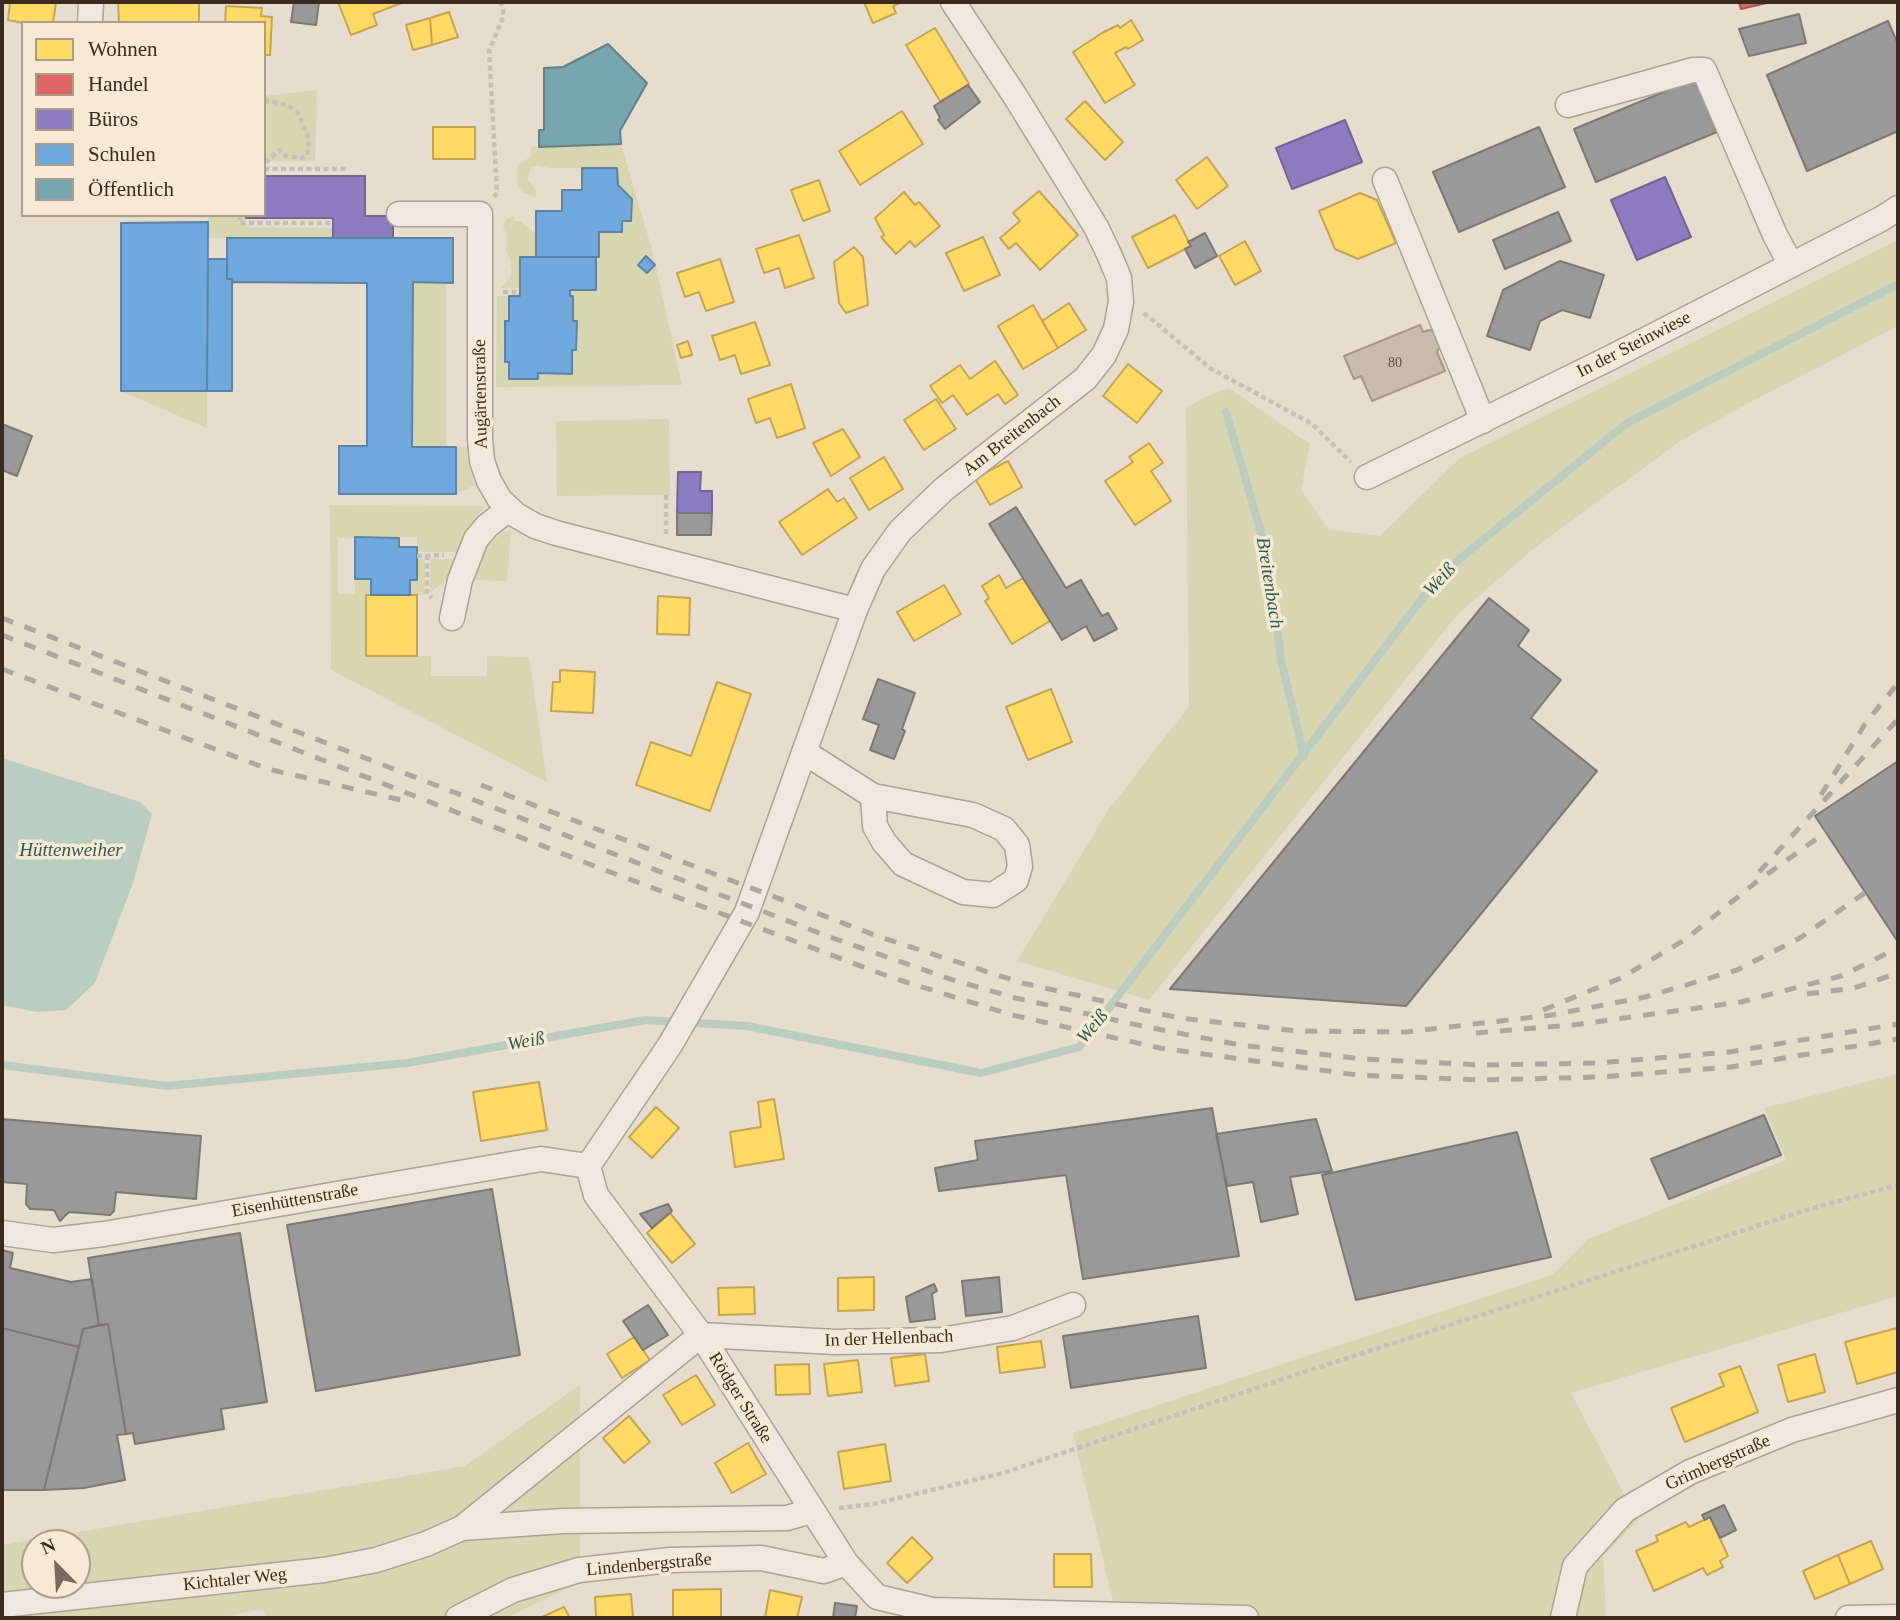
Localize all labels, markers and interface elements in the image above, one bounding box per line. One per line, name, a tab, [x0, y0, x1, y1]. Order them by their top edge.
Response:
legend	[21, 21, 266, 217]
text: Wohnen	[88, 37, 157, 61]
text: Handel	[88, 72, 149, 96]
text: Büros	[88, 107, 138, 131]
text: Schulen	[88, 142, 156, 166]
text: Öffentlich	[88, 177, 174, 201]
street label: In der Steinwiese	[1573, 307, 1695, 383]
street label: Augärtenstraße	[469, 339, 493, 449]
house number: 80	[1388, 355, 1402, 371]
street label: Am Breitenbach	[959, 391, 1065, 481]
water label: Breitenbach	[1251, 536, 1287, 630]
water label: Weiß	[1419, 559, 1461, 601]
water label: Hüttenweiher	[19, 840, 123, 862]
water label: Weiß	[1072, 1005, 1114, 1049]
water label: Weiß	[506, 1028, 546, 1056]
street label: Eisenhüttenstraße	[230, 1179, 360, 1223]
street label: In der Hellenbach	[824, 1326, 954, 1352]
street label: Rödger Straße	[703, 1348, 777, 1448]
street label: Grimbergstraße	[1662, 1430, 1774, 1496]
north arrow	[21, 1529, 91, 1599]
text: N	[38, 1534, 59, 1559]
street label: Lindenbergstraße	[585, 1549, 713, 1581]
street label: Kichtaler Weg	[182, 1564, 288, 1596]

